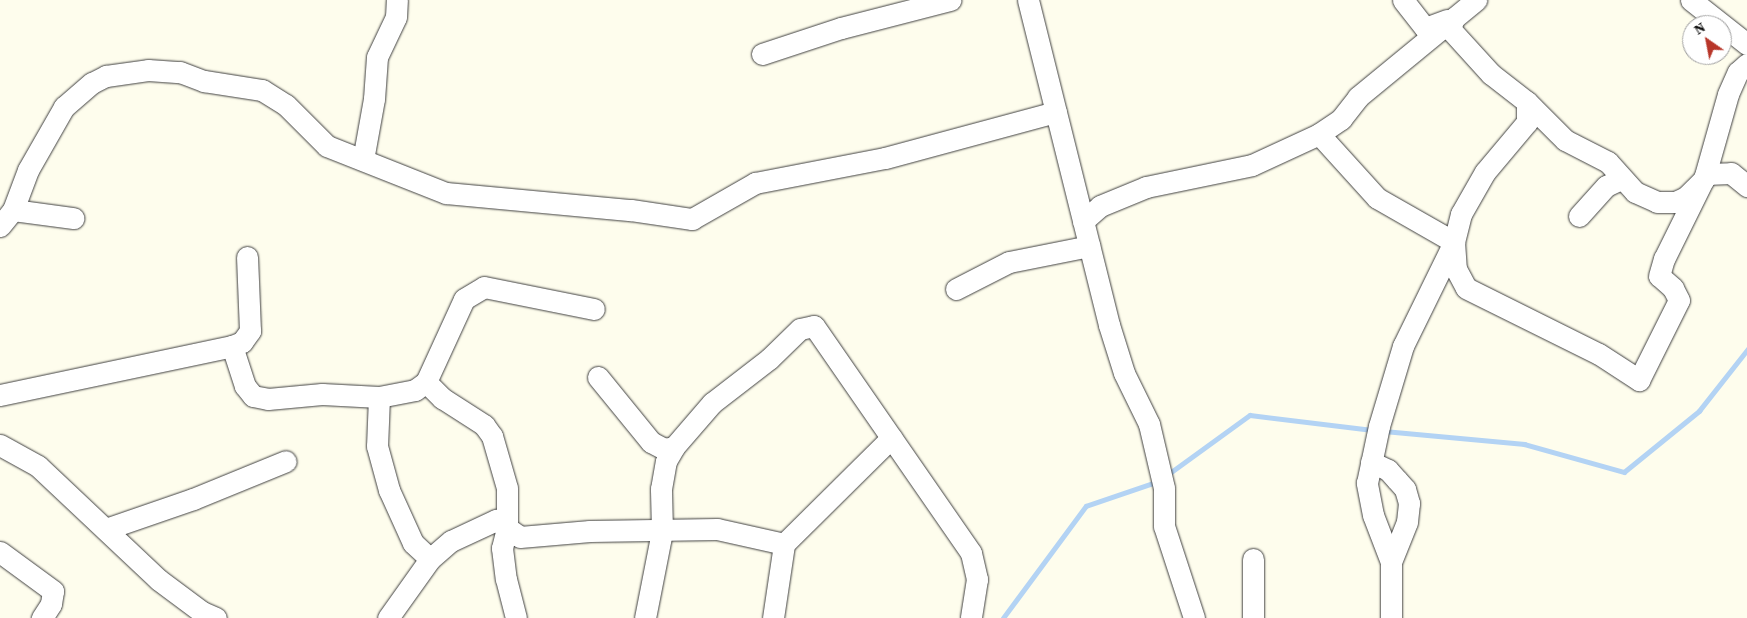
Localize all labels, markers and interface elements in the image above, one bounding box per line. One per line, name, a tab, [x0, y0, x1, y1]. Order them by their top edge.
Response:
north arrow	[1682, 15, 1732, 65]
text: N	[1690, 17, 1709, 39]

